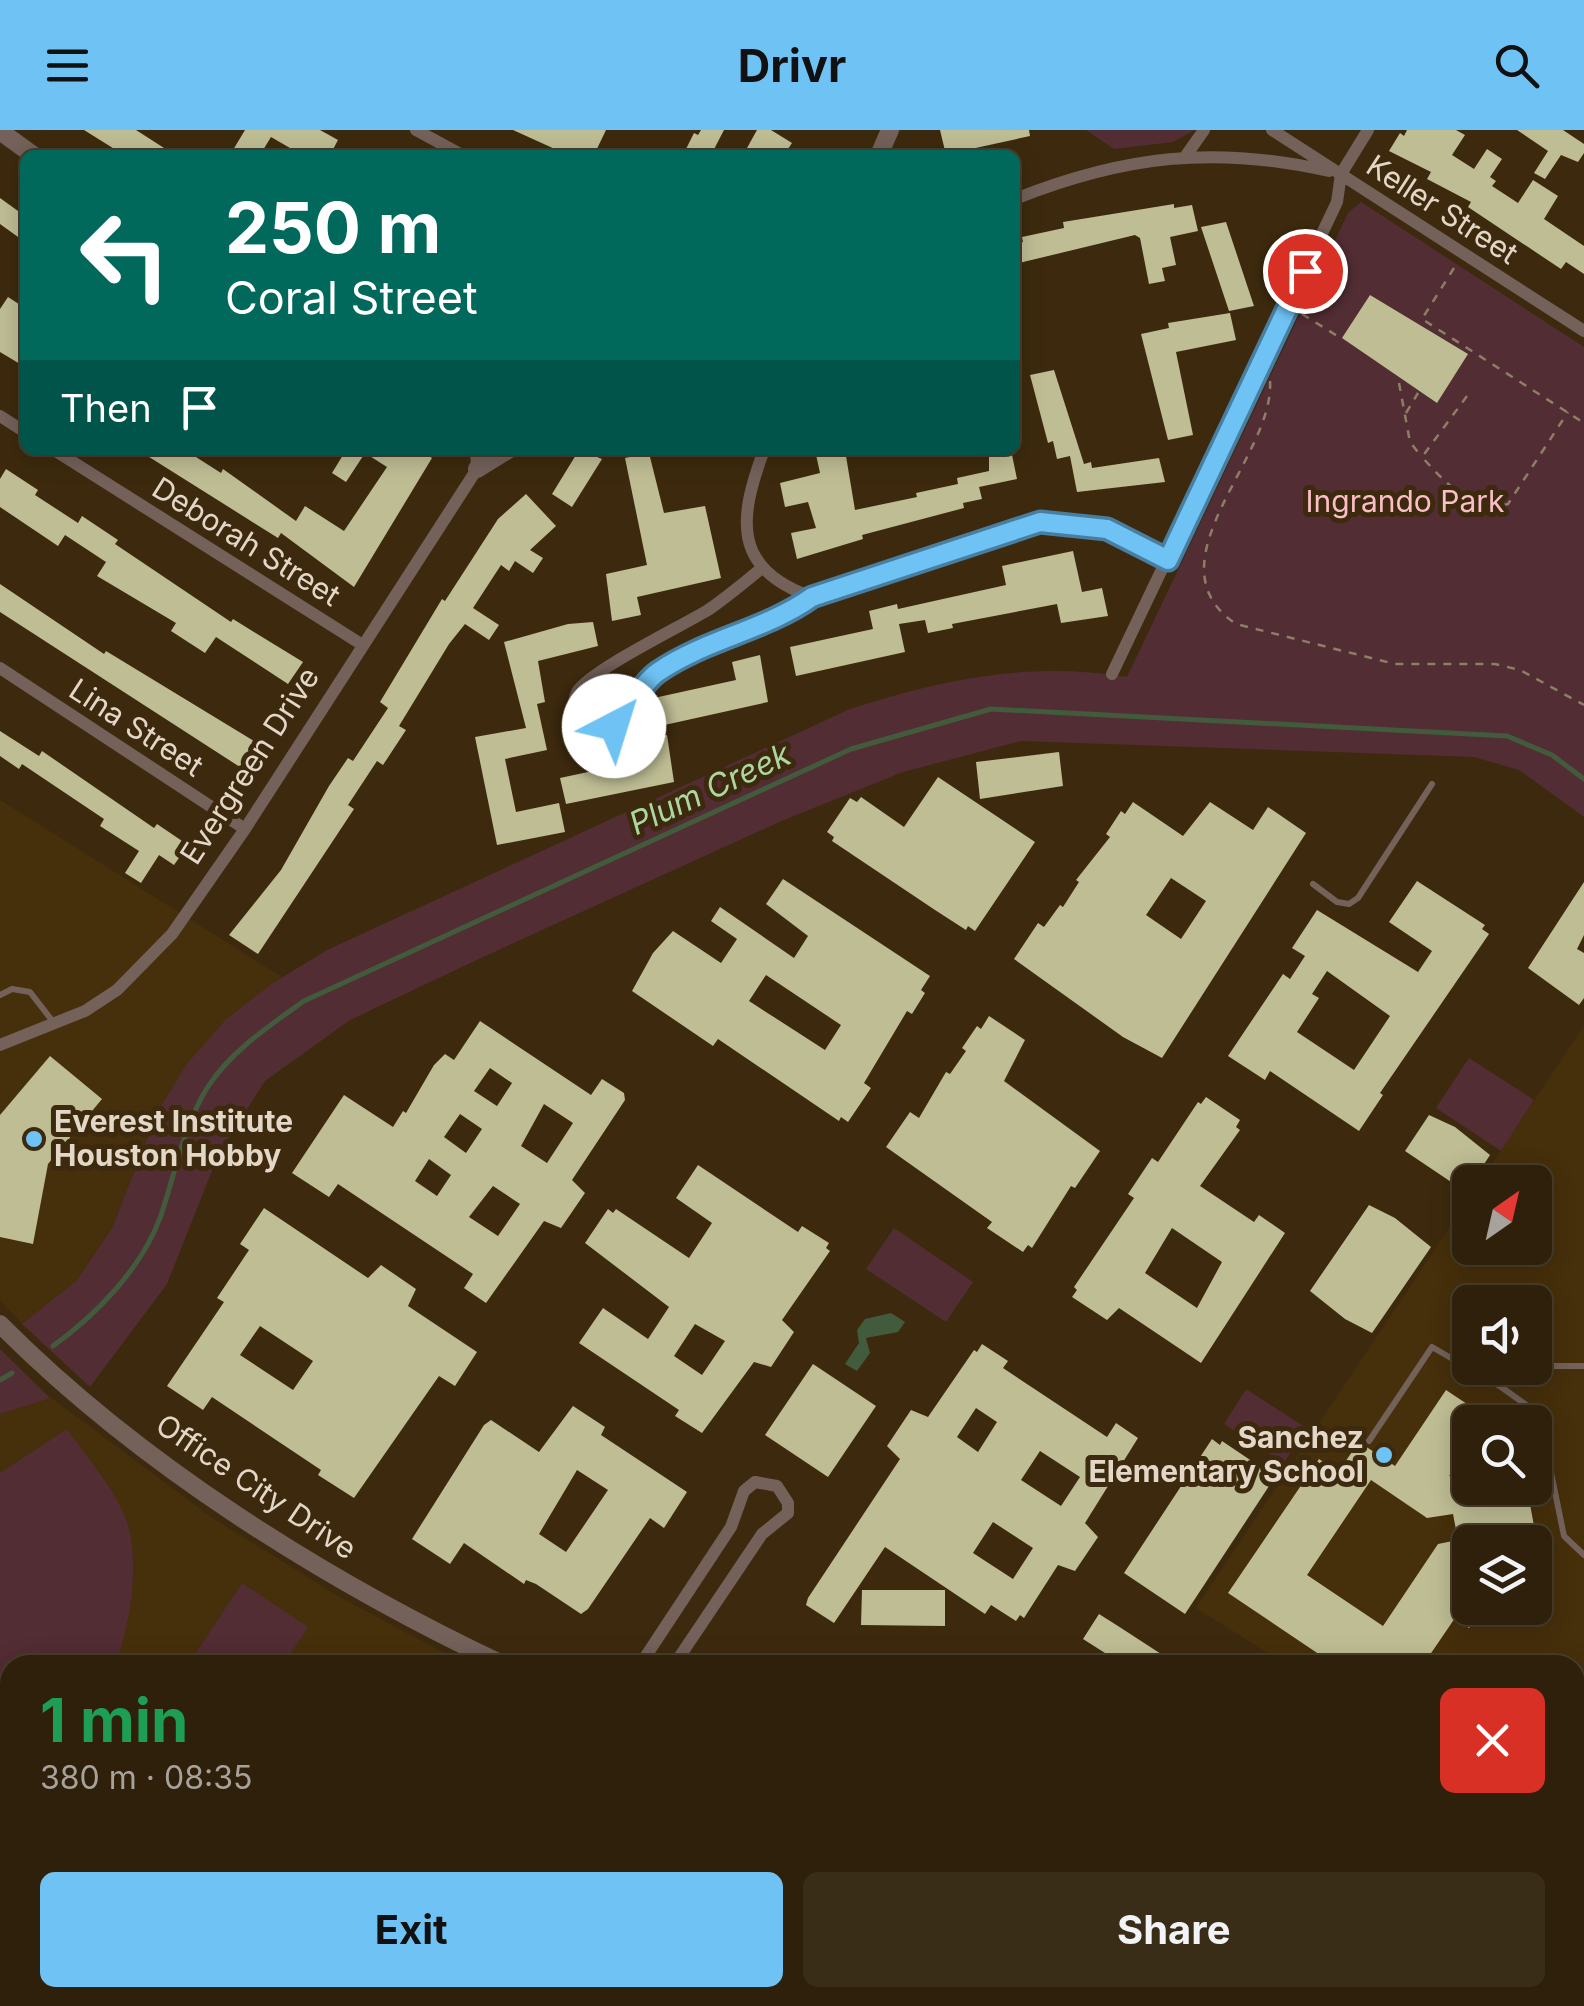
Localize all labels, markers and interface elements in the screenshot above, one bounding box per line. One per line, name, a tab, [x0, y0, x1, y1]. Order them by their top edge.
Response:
icon: menu	[40, 38, 95, 93]
text: Drivr	[738, 38, 846, 93]
icon: search	[1489, 38, 1544, 93]
street label: Keller Street	[1360, 147, 1525, 271]
text: 250 m	[225, 185, 442, 270]
icon: left	[60, 190, 190, 320]
pin	[1263, 229, 1348, 314]
icon: arrive	[1278, 244, 1333, 299]
text: Coral Street	[225, 270, 478, 325]
icon: arrive	[172, 380, 227, 435]
text: Then	[60, 385, 152, 431]
street label: Deborah Street	[146, 469, 347, 613]
park label: Ingrando Park	[1305, 483, 1505, 519]
street label: Evergreen Drive	[172, 660, 326, 871]
street label: Lina Street	[63, 671, 210, 784]
position arrow	[562, 674, 666, 778]
water label: Plum Creek	[623, 734, 798, 843]
place label: Everest Institute Houston Hobby	[54, 1103, 293, 1173]
marker: Everest Institute Houston Hobby	[23, 1128, 45, 1150]
north arrow	[1452, 1165, 1552, 1265]
map controls	[1452, 1165, 1552, 1625]
button: sound	[1452, 1285, 1552, 1385]
button: search	[1452, 1405, 1552, 1505]
street label: Office City Drive	[150, 1406, 363, 1566]
place label: Sanchez Elementary School	[1089, 1419, 1364, 1489]
marker: Sanchez Elementary School	[1373, 1444, 1395, 1466]
button: layers	[1452, 1525, 1552, 1625]
text: 1 min	[40, 1684, 188, 1756]
button: close	[1440, 1688, 1545, 1793]
text: 380 m · 08:35	[40, 1758, 252, 1797]
button: Exit	[40, 1872, 783, 1987]
button: Share	[803, 1872, 1545, 1987]

